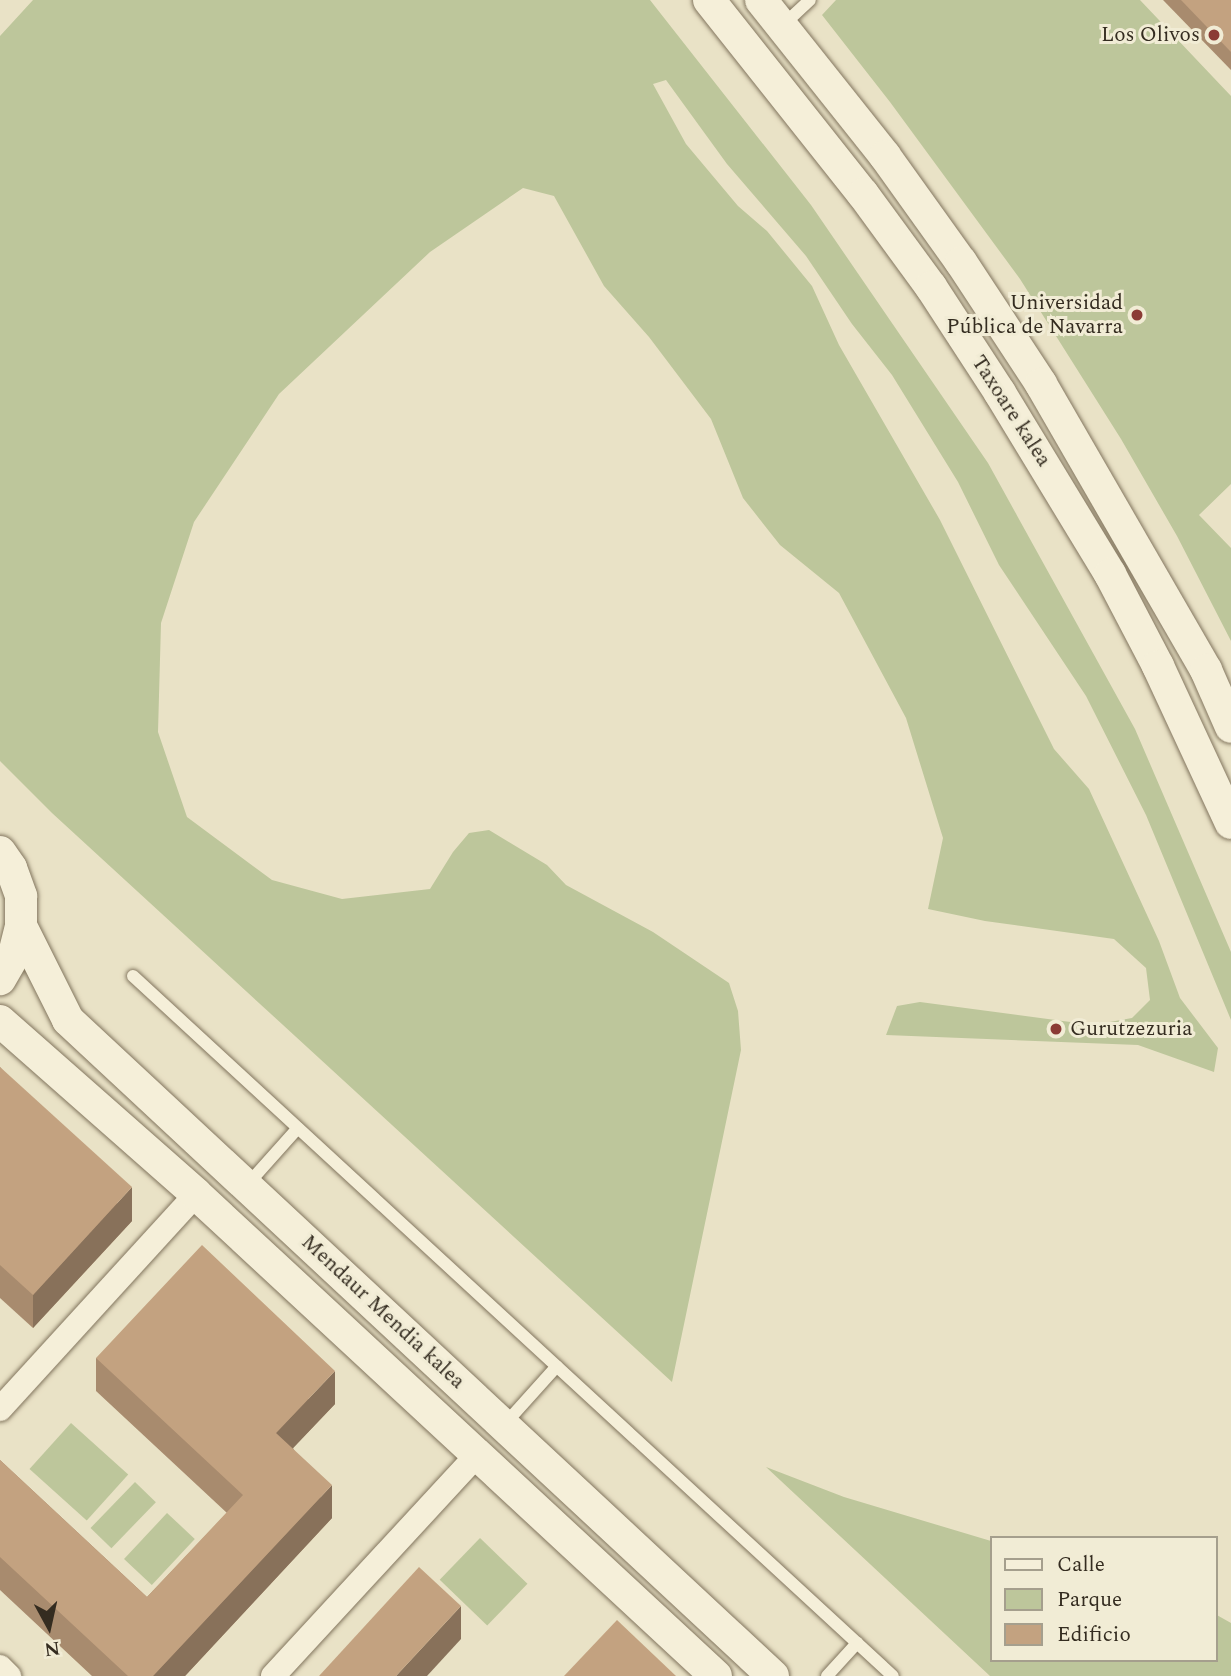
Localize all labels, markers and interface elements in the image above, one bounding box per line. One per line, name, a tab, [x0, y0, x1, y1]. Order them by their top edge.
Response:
place label: Los Olivos	[1101, 22, 1200, 48]
marker: Los Olivos	[1206, 27, 1222, 43]
place label: Universidad Pública de Navarra	[946, 290, 1123, 340]
marker: Universidad Pública de Navarra	[1129, 307, 1145, 323]
street label: Taxoare kalea	[966, 351, 1056, 471]
place label: Gurutzezuria	[1070, 1016, 1193, 1042]
marker: Gurutzezuria	[1048, 1021, 1064, 1037]
street label: Mendaur Mendia kalea	[296, 1230, 470, 1394]
legend	[990, 1536, 1217, 1662]
text: Calle	[1057, 1549, 1105, 1581]
text: Parque	[1057, 1584, 1122, 1616]
north arrow	[14, 1592, 84, 1662]
text: Edificio	[1057, 1619, 1131, 1651]
text: N	[42, 1633, 62, 1664]

